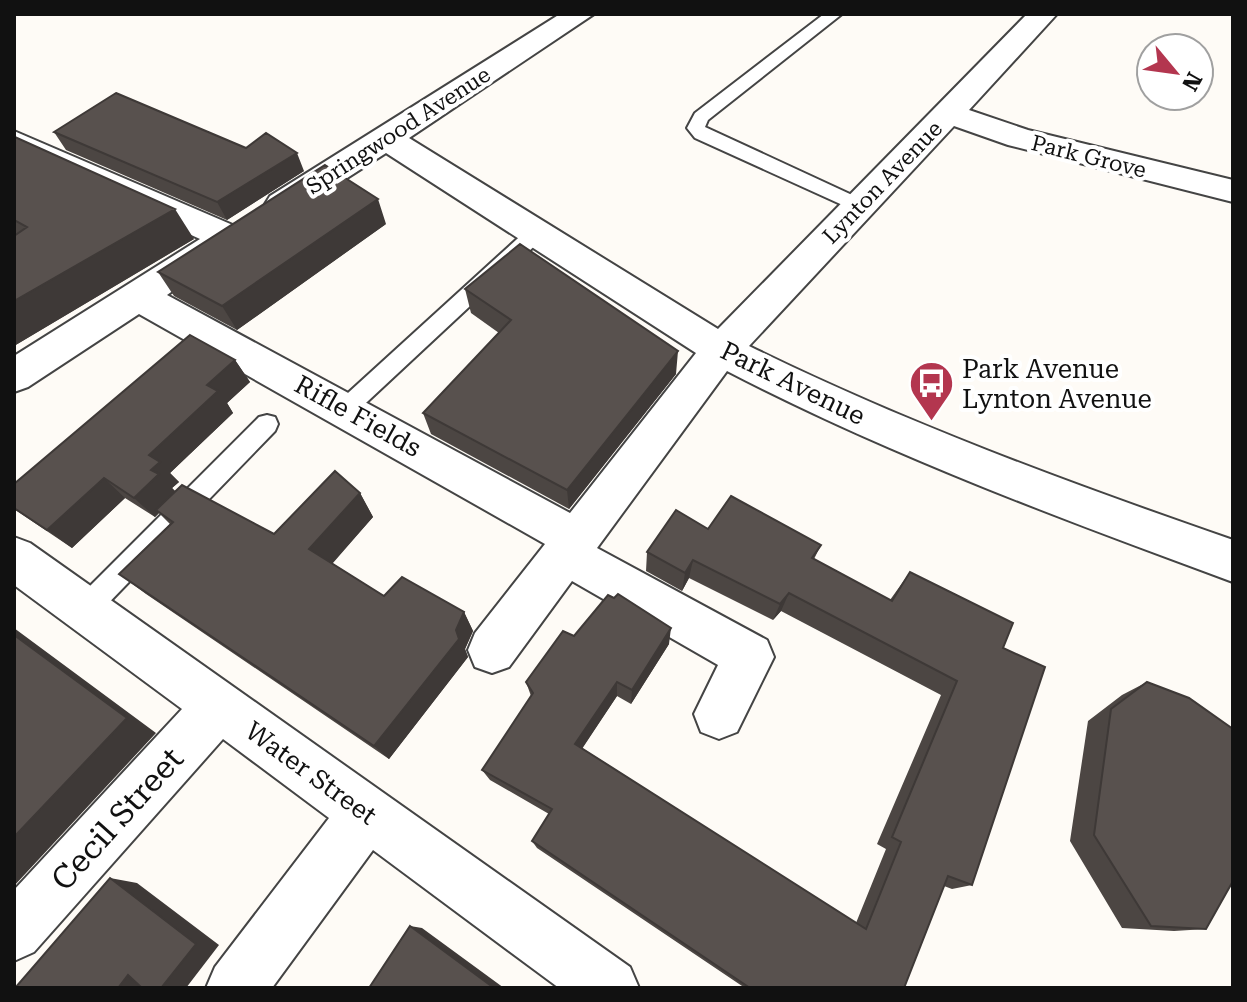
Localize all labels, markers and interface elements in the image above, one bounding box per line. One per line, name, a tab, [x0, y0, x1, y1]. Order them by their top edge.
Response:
north arrow	[1135, 32, 1215, 112]
street label: Springwood Avenue	[302, 62, 495, 199]
text: N	[1177, 68, 1207, 95]
street label: Lynton Avenue	[818, 116, 947, 249]
street label: Park Grove	[1029, 130, 1149, 183]
street label: Park Avenue	[716, 335, 870, 431]
place label: Park Avenue Lynton Avenue	[962, 354, 1152, 414]
bus stop icon: Park Avenue Lynton Avenue	[907, 360, 955, 423]
street label: Rifle Fields	[290, 369, 426, 463]
street label: Water Street	[240, 715, 383, 831]
street label: Cecil Street	[43, 740, 191, 898]

